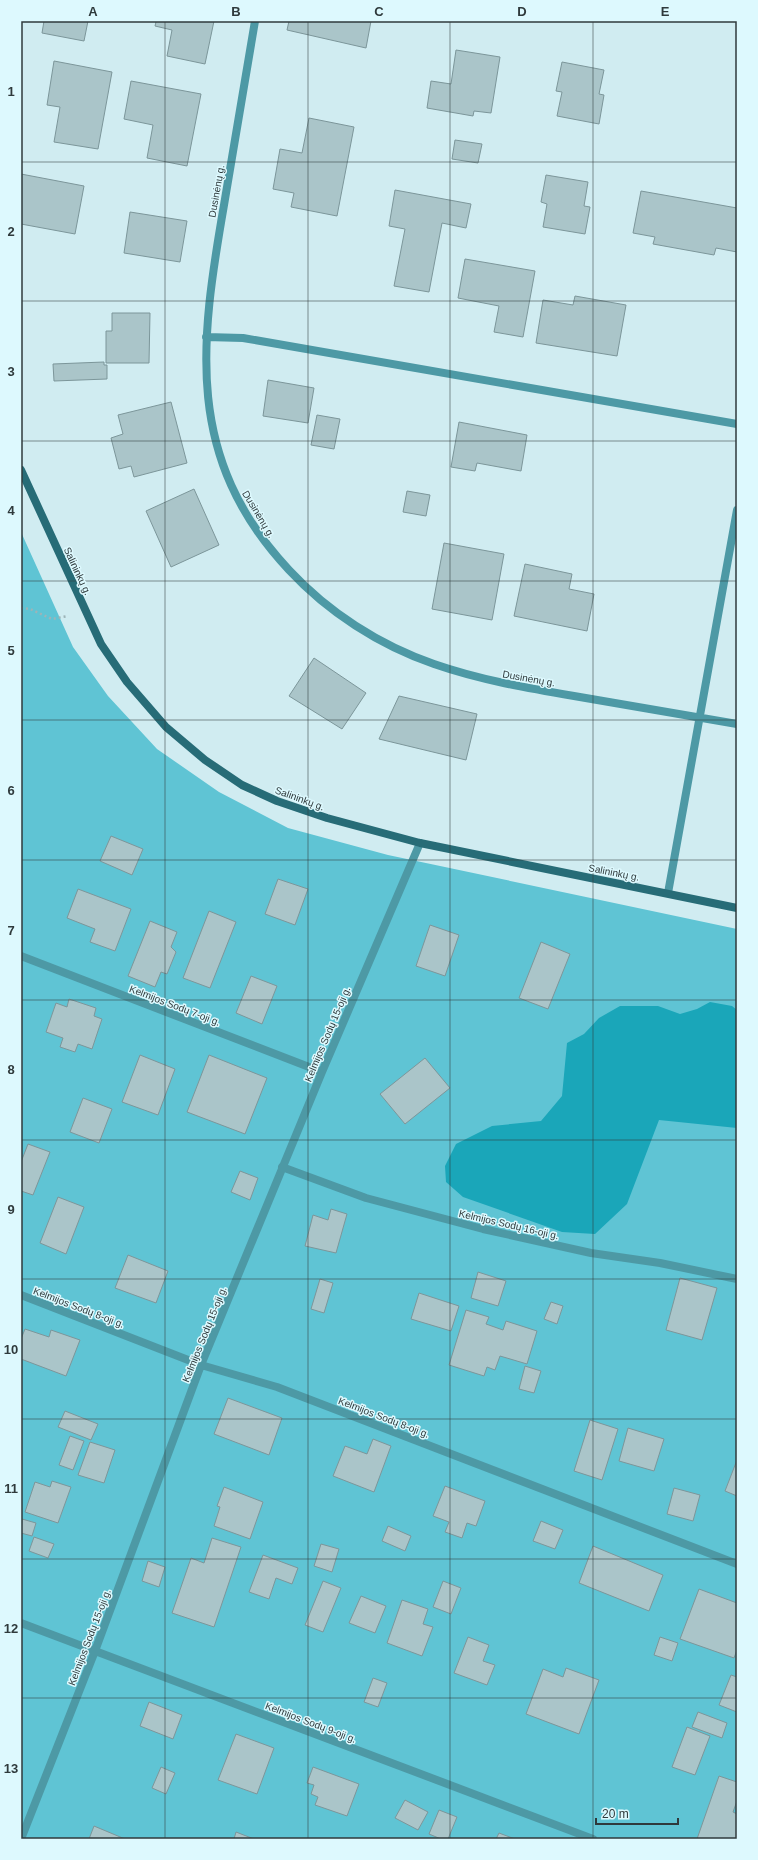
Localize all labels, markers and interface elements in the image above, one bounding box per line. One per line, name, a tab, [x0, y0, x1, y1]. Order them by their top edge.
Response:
text: A	[88, 4, 98, 19]
text: B	[231, 4, 241, 19]
text: C	[374, 4, 384, 19]
text: D	[517, 4, 527, 19]
text: E	[661, 4, 670, 19]
text: 1	[7, 84, 15, 99]
street label: Dusinėnų g.	[206, 164, 227, 218]
text: 2	[7, 224, 15, 239]
text: 3	[7, 364, 15, 379]
street label: Dusinėnų g.	[240, 489, 277, 540]
text: 4	[7, 503, 15, 518]
street label: Salininkų g.	[62, 545, 93, 597]
text: 5	[7, 643, 15, 658]
street label: Dusinėnų g.	[502, 668, 556, 689]
text: 6	[7, 783, 15, 798]
street label: Salininkų g.	[274, 784, 326, 812]
street label: Salininkų g.	[587, 862, 640, 883]
text: 7	[7, 923, 15, 938]
street label: Kelmijos Sodų 7-oji g.	[128, 983, 222, 1028]
street label: Kelmijos Sodų 15-oji g.	[302, 985, 353, 1083]
text: 8	[7, 1062, 15, 1077]
text: 9	[7, 1202, 15, 1217]
street label: Kelmijos Sodų 16-oji g.	[458, 1208, 560, 1241]
street label: Kelmijos Sodų 8-oji g.	[32, 1285, 126, 1330]
street label: Kelmijos Sodų 15-oji g.	[180, 1285, 229, 1384]
text: 10	[4, 1342, 18, 1357]
street label: Kelmijos Sodų 8-oji g.	[337, 1395, 431, 1440]
text: 11	[4, 1481, 18, 1496]
street label: Kelmijos Sodų 15-oji g.	[66, 1587, 113, 1687]
text: 12	[4, 1621, 18, 1636]
street label: Kelmijos Sodų 9-oji g.	[264, 1700, 358, 1745]
text: 13	[4, 1761, 18, 1776]
scale bar	[596, 1800, 678, 1826]
text: 20 m	[602, 1807, 629, 1821]

